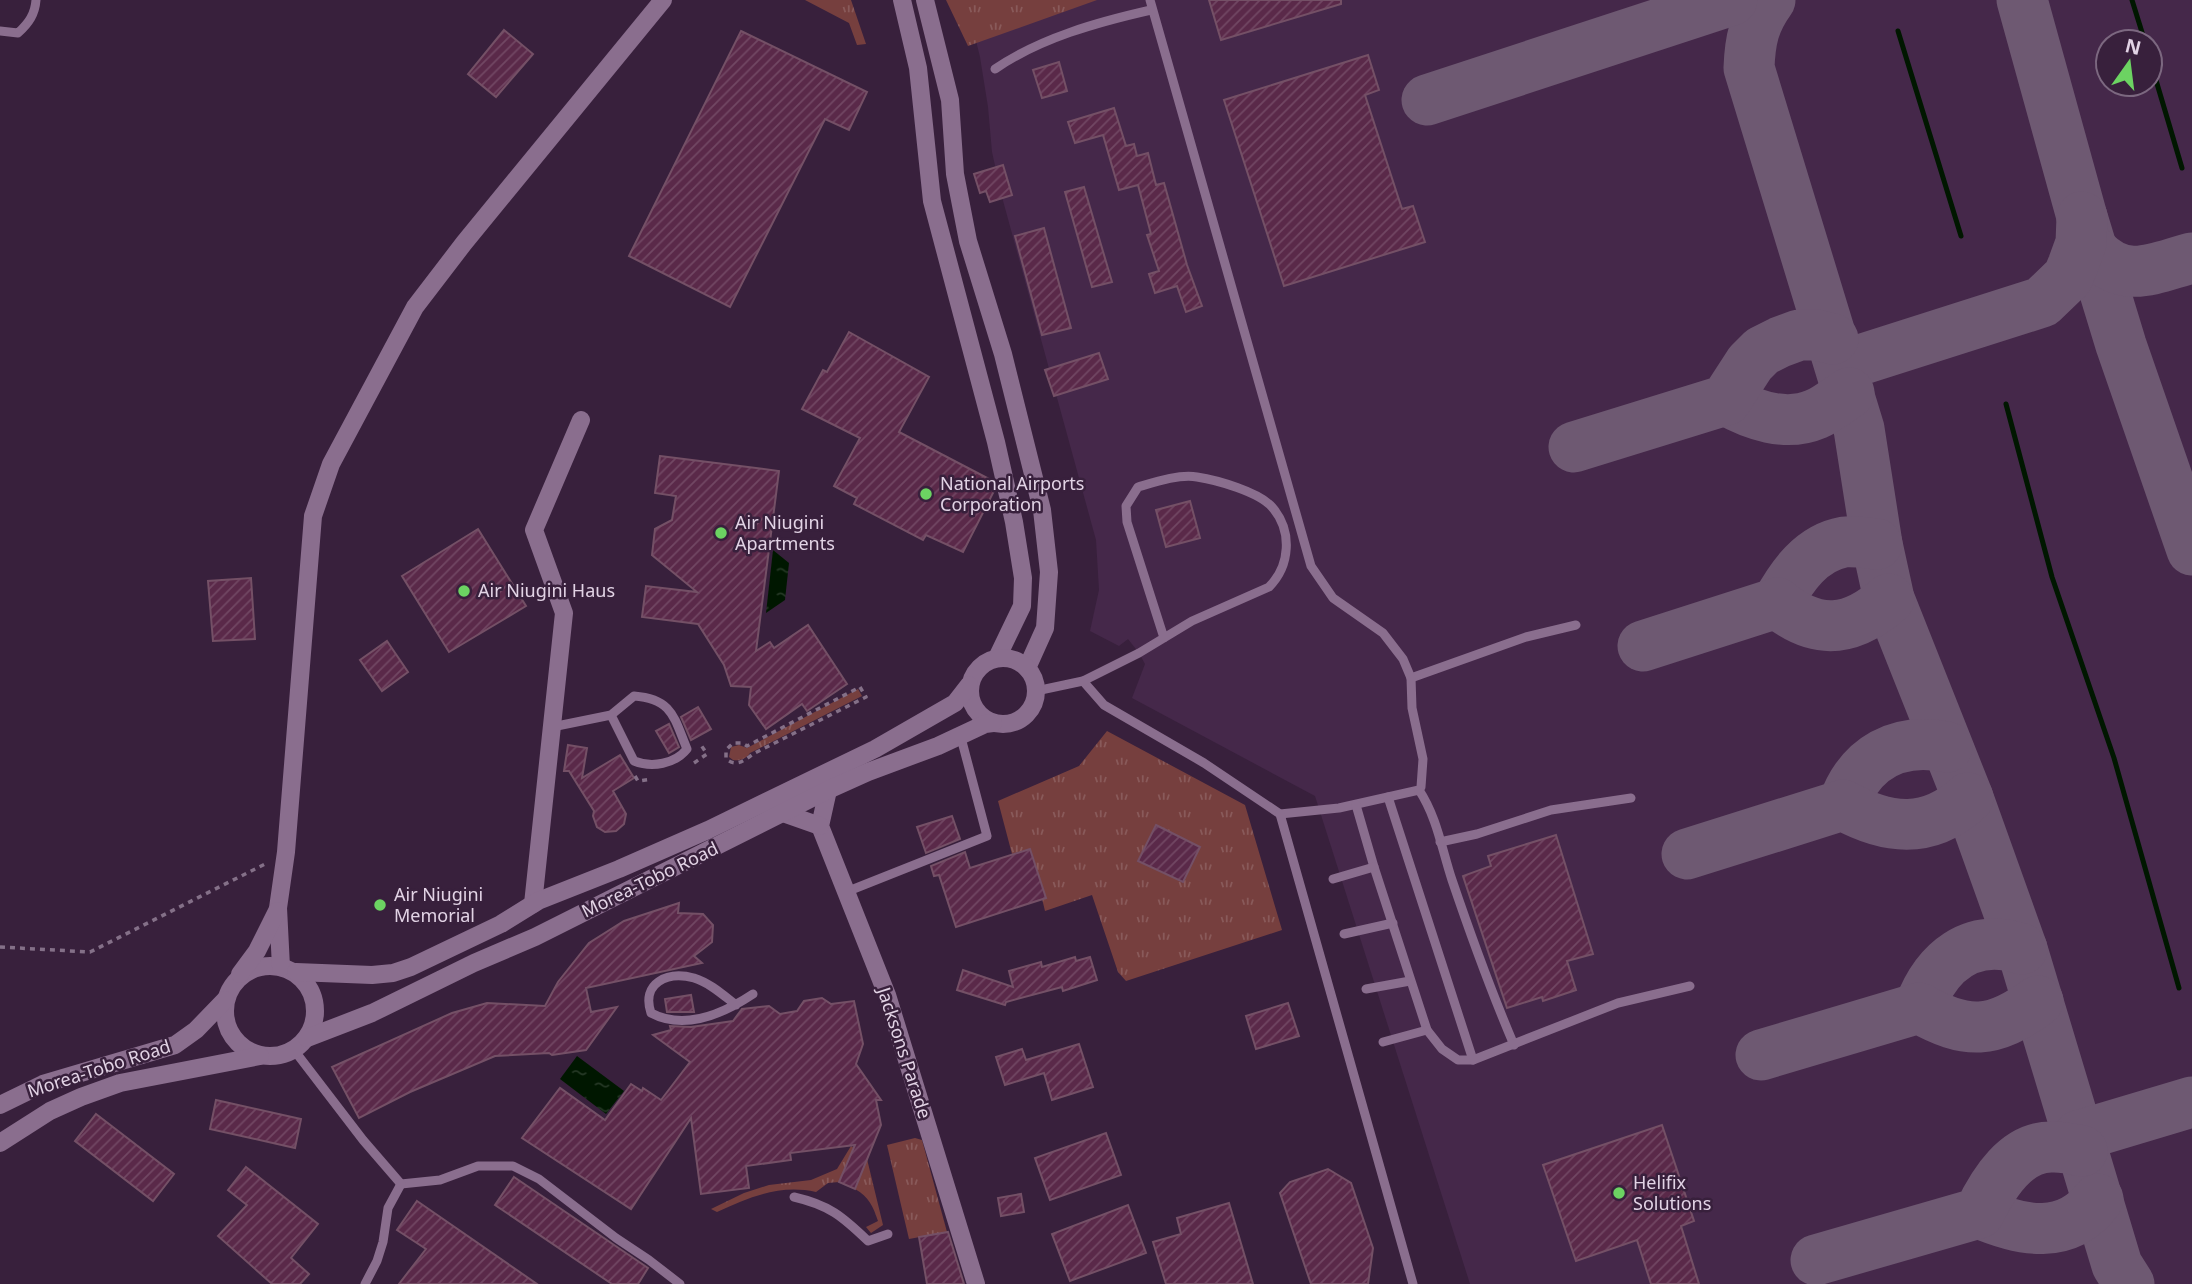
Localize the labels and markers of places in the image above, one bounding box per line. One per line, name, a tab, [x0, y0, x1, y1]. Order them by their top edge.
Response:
place label: National Airports Corporation	[940, 471, 1084, 516]
marker: National Airports Corporation	[918, 486, 934, 502]
place label: Air Niugini Apartments	[735, 510, 835, 555]
marker: Air Niugini Apartments	[713, 525, 729, 541]
place label: Air Niugini Haus	[478, 578, 615, 602]
marker: Air Niugini Haus	[456, 583, 472, 599]
place label: Air Niugini Memorial	[394, 882, 483, 927]
marker: Air Niugini Memorial	[372, 897, 388, 913]
place label: Helifix Solutions	[1633, 1170, 1711, 1215]
marker: Helifix Solutions	[1611, 1185, 1627, 1201]

